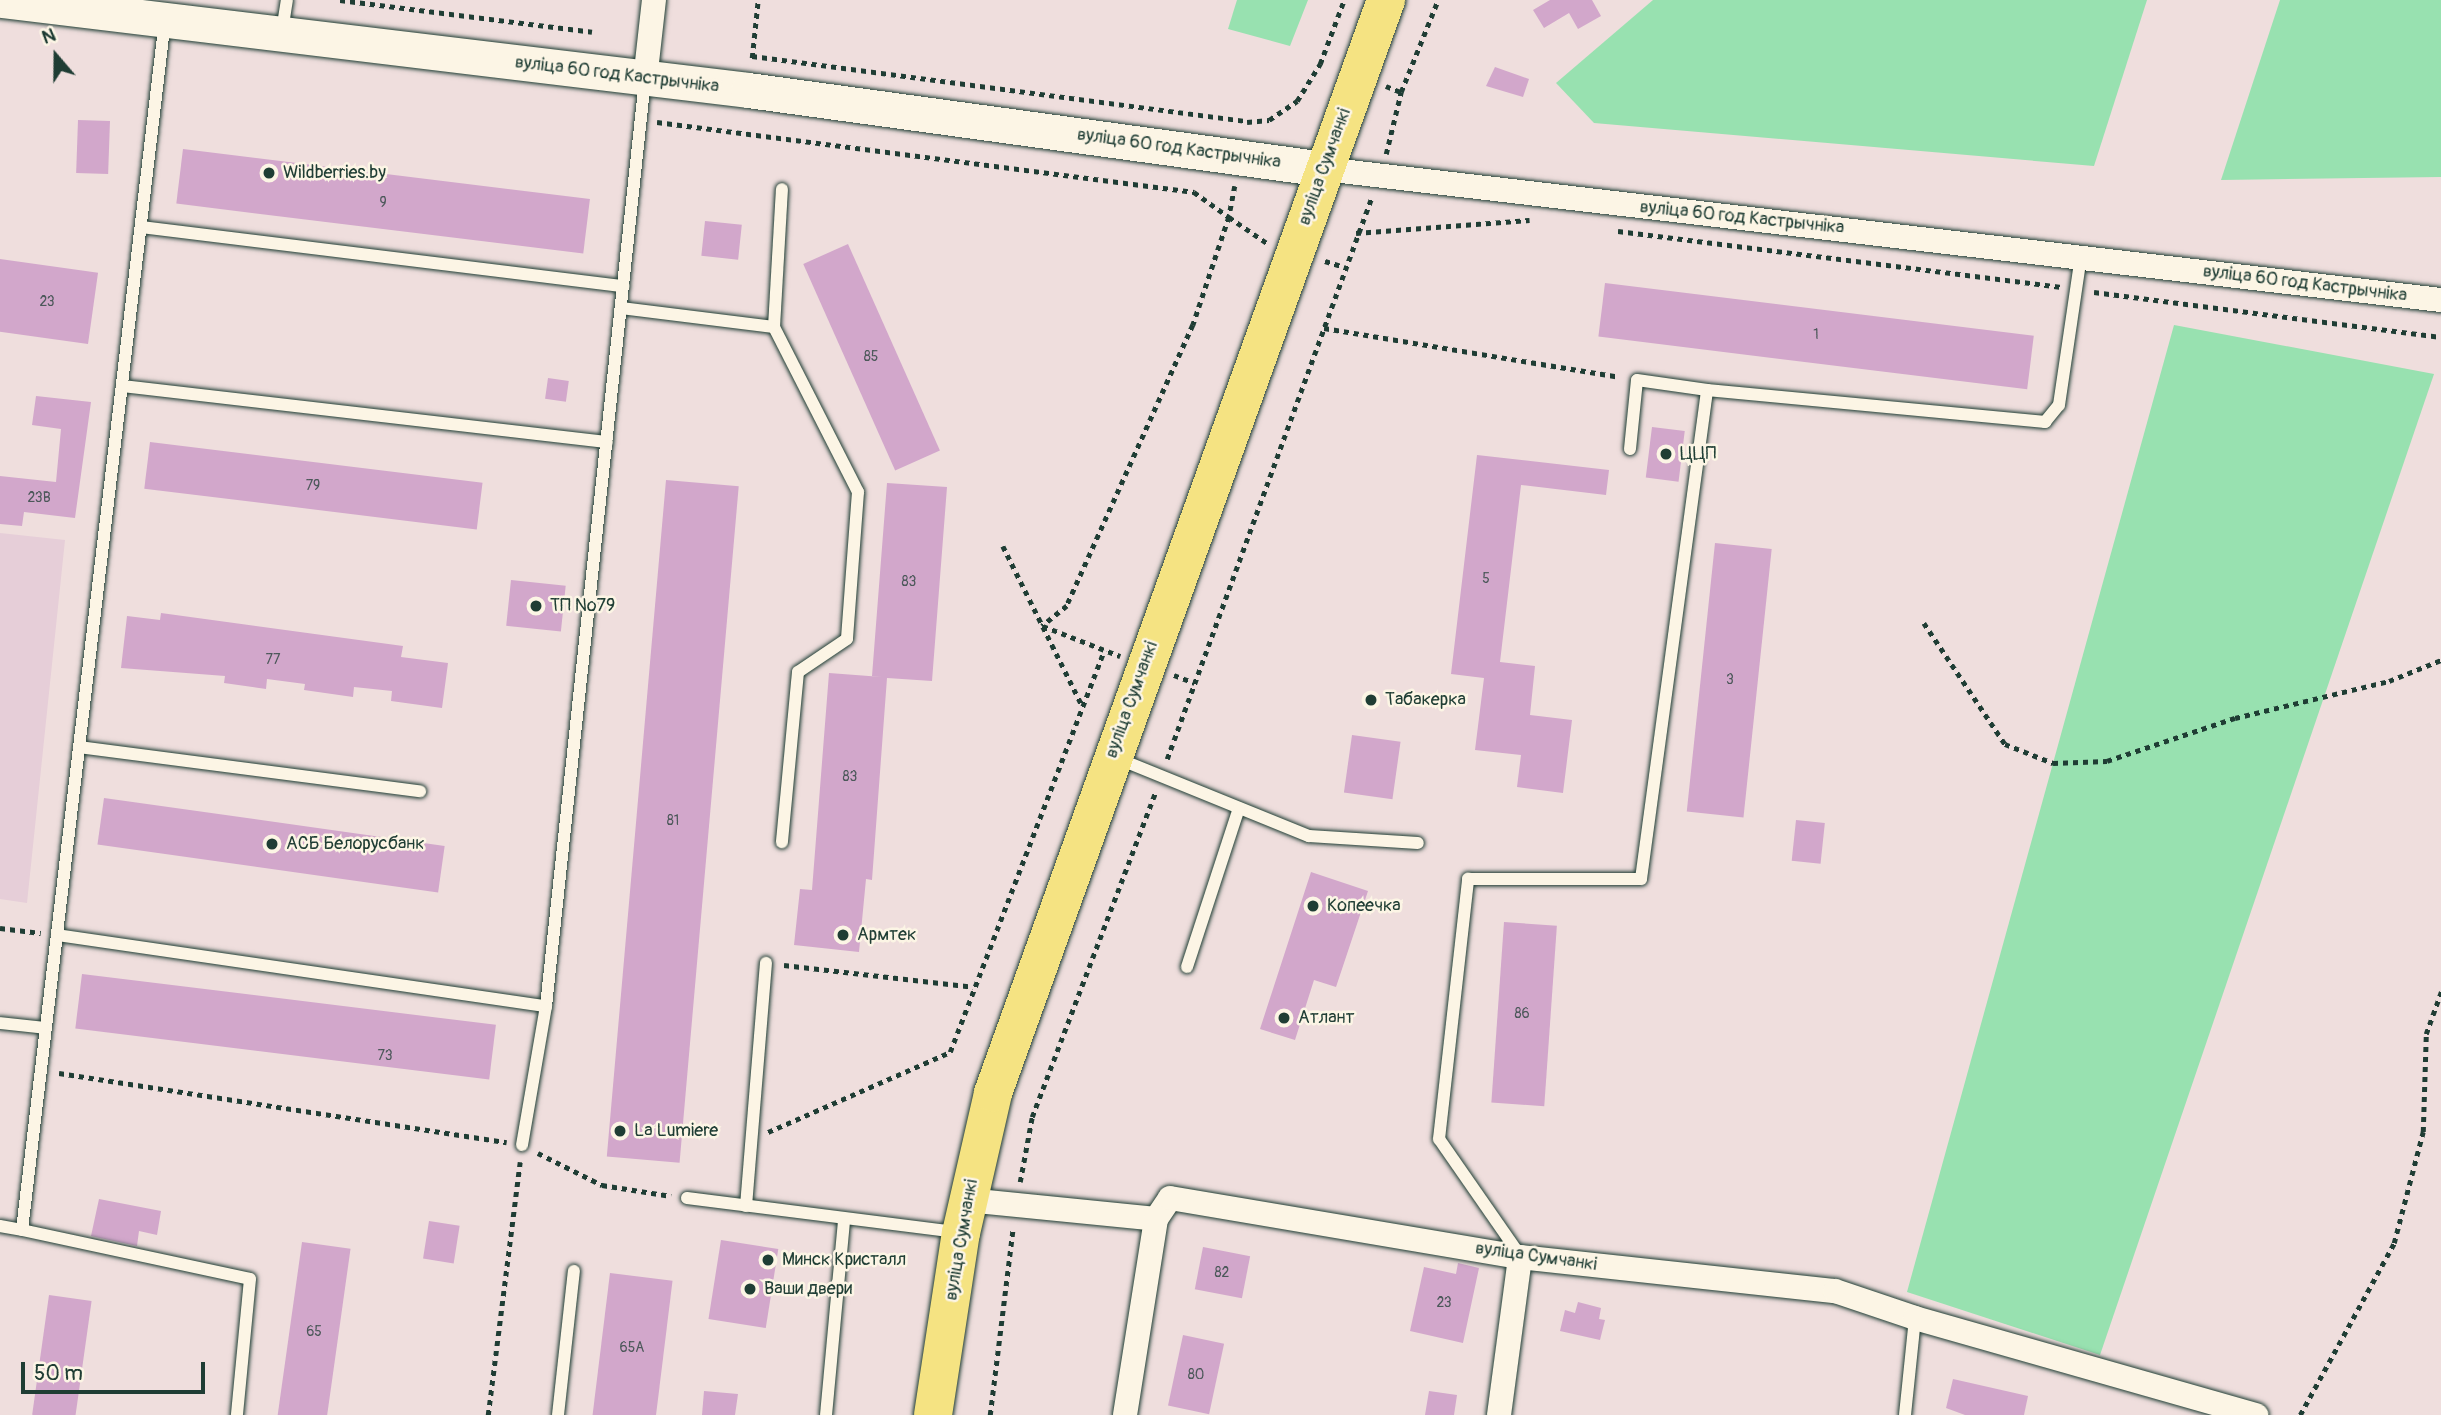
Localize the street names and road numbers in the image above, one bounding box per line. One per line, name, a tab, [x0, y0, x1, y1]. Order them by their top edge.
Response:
street label: вуліца 60 год Кастрычніка	[514, 52, 720, 98]
street label: вуліца Сумчанкі	[1294, 106, 1356, 228]
street label: вуліца 60 год Кастрычніка	[1076, 124, 1282, 174]
street label: вуліца 60 год Кастрычніка	[1639, 197, 1845, 239]
street label: вуліца 60 год Кастрычніка	[2202, 261, 2408, 307]
street label: вуліца Сумчанкі	[1101, 639, 1163, 761]
street label: вуліца Сумчанкі	[941, 1178, 983, 1302]
street label: вуліца Сумчанкі	[1474, 1238, 1598, 1276]

